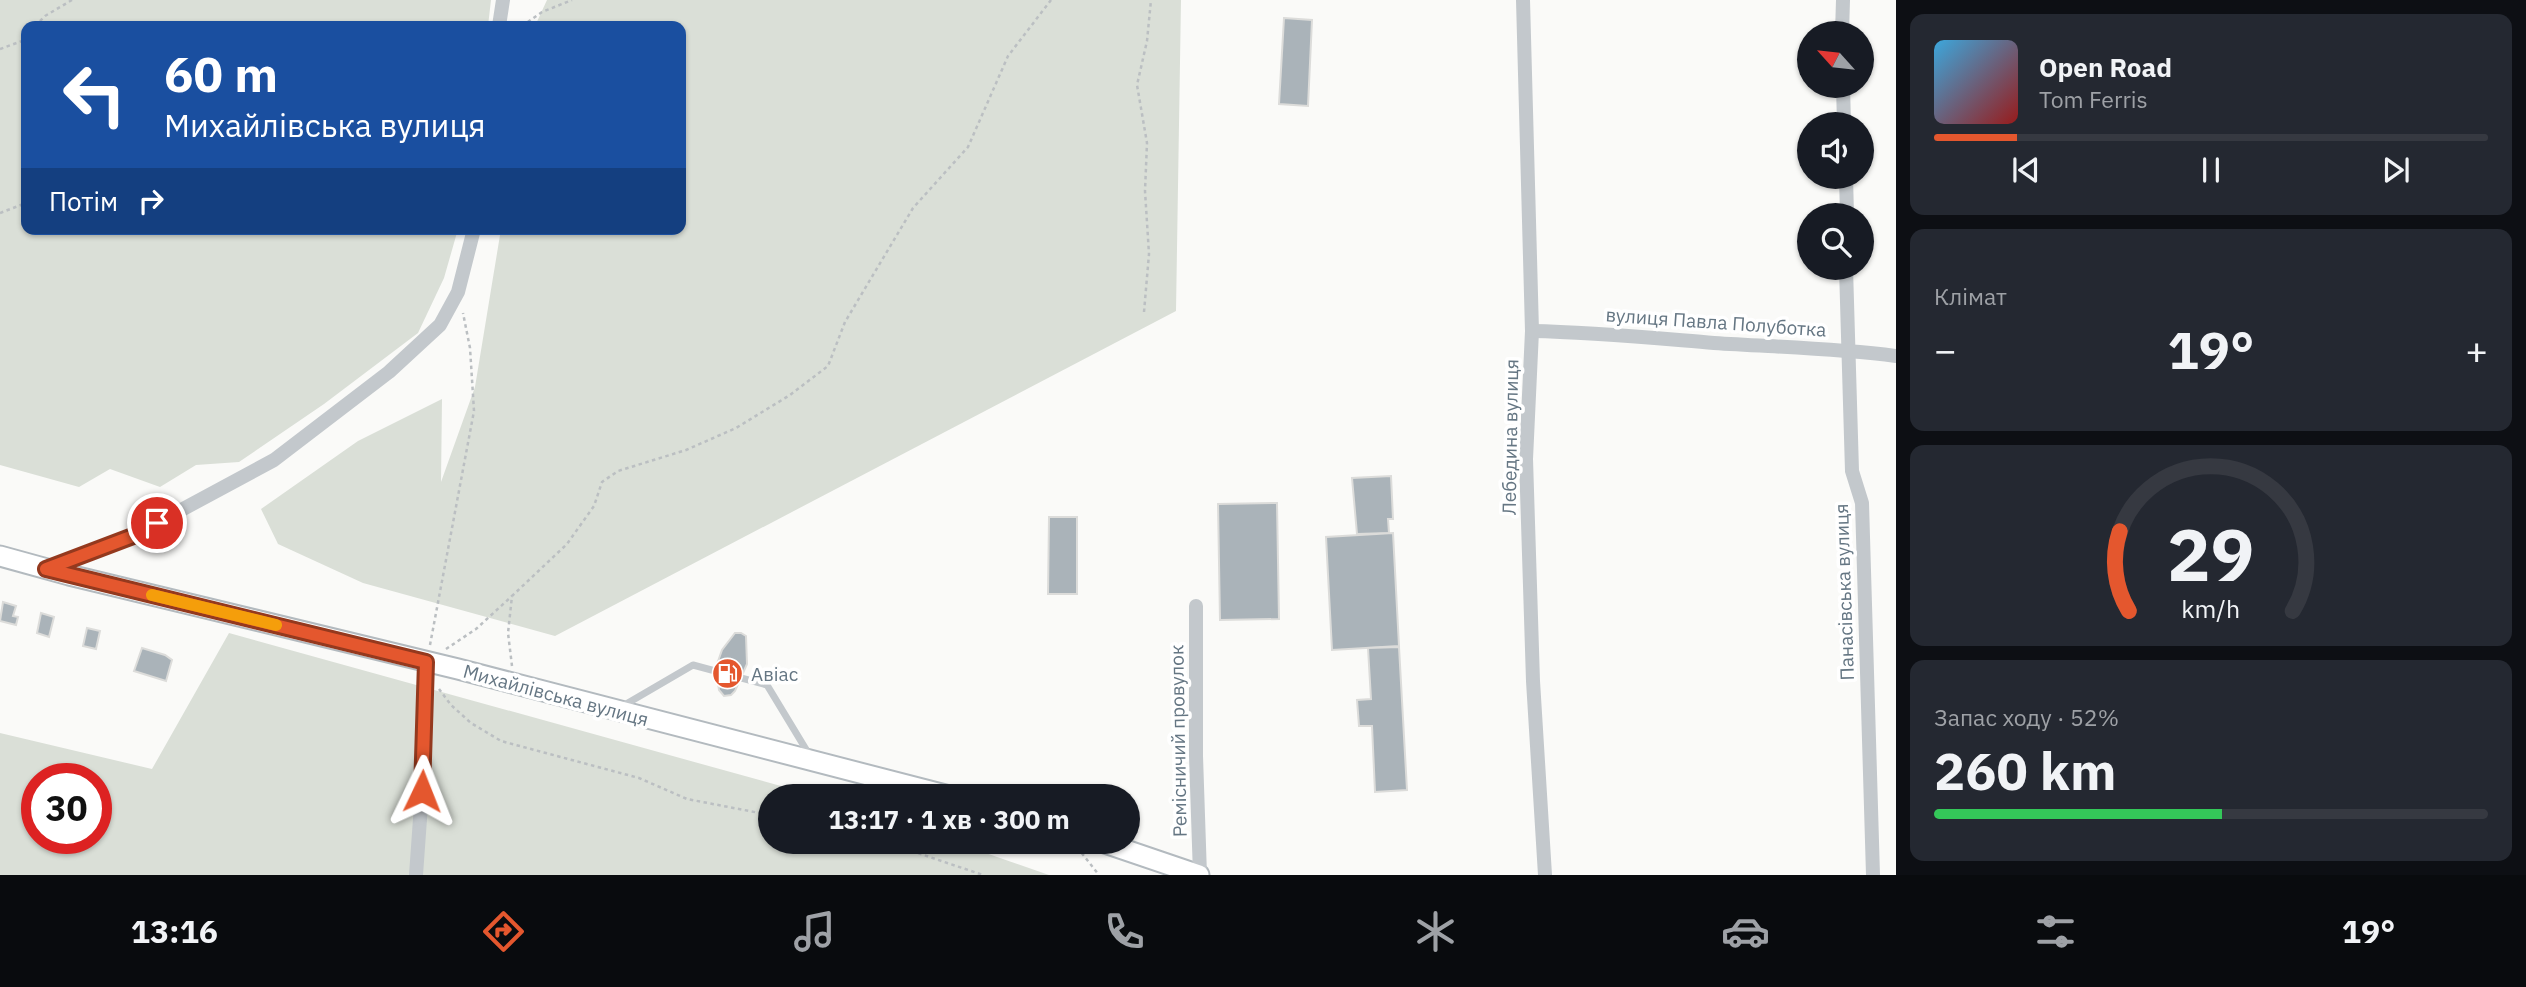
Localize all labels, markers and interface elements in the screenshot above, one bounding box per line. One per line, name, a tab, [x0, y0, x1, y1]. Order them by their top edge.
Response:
north arrow	[1797, 21, 1874, 98]
map controls	[1797, 21, 1874, 280]
text: 60 m	[164, 42, 278, 105]
icon: left	[49, 49, 140, 140]
text: Open Road	[2039, 50, 2172, 84]
text: Tom Ferris	[2039, 84, 2148, 114]
text: Михайлівська вулиця	[164, 104, 486, 146]
button: sound	[1797, 112, 1874, 189]
icon: previous	[2007, 151, 2045, 189]
icon: pause	[2192, 151, 2230, 189]
icon: next	[2377, 151, 2415, 189]
icon: right	[132, 182, 170, 220]
text: Потім	[49, 184, 118, 218]
button: search	[1797, 203, 1874, 280]
text: Клімат	[1934, 281, 2007, 311]
street label: вулиця Павла Полуботка	[1605, 302, 1827, 342]
text: 19°	[2168, 316, 2254, 383]
text: −	[1934, 325, 1957, 374]
text: +	[2465, 325, 2488, 374]
street label: Лебедина вулиця	[1497, 359, 1523, 515]
pin	[127, 493, 187, 553]
street label: Панасівська вулиця	[1829, 503, 1859, 681]
icon: arrive	[138, 504, 176, 542]
text: 29	[2167, 507, 2255, 602]
text: km/h	[2182, 592, 2240, 625]
street label: Ремісничий провулок	[1164, 645, 1192, 837]
fuel station icon: Авіас	[711, 657, 745, 691]
street label: Михайлівська вулиця	[461, 659, 651, 731]
place label: Авіас	[751, 662, 799, 686]
text: Запас ходу · 52%	[1934, 702, 2119, 732]
text: 260 km	[1934, 737, 2116, 804]
position arrow	[385, 754, 459, 828]
speed limit sign: 30	[21, 763, 112, 854]
text: 13:17 · 1 хв · 300 m	[828, 802, 1070, 836]
icon: directions	[479, 907, 528, 956]
icon: music	[790, 907, 839, 956]
icon: phone	[1100, 907, 1149, 956]
icon: climate	[1411, 907, 1460, 956]
icon: car	[1721, 907, 1770, 956]
icon: filters	[2031, 907, 2080, 956]
text: 13:16	[131, 910, 218, 952]
text: 19°	[2342, 910, 2395, 952]

